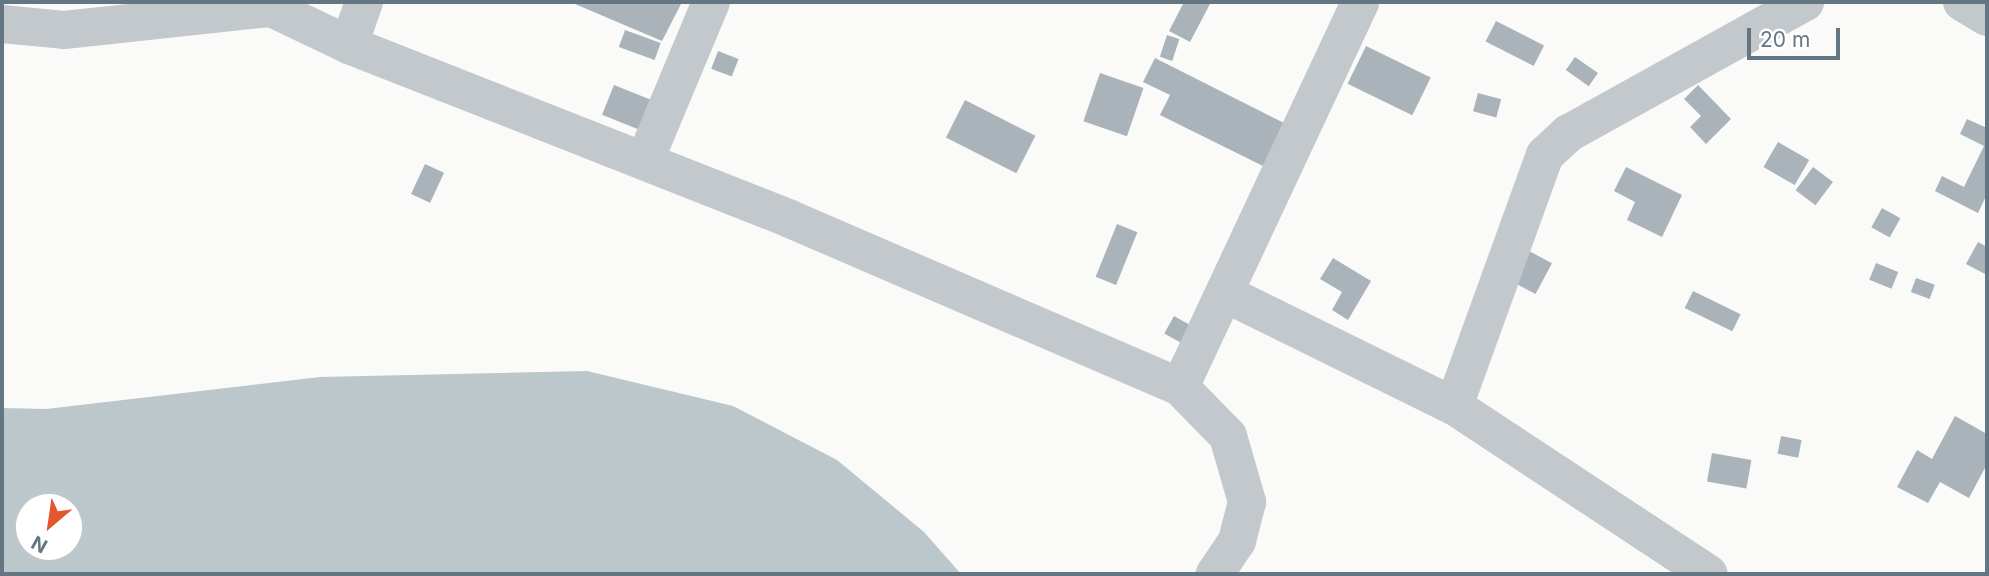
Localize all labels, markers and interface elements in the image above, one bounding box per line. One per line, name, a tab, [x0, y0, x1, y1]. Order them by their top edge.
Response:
scale bar	[1751, 14, 1844, 58]
text: 20 m	[1760, 27, 1810, 52]
north arrow	[14, 492, 84, 562]
text: N	[28, 530, 51, 558]

